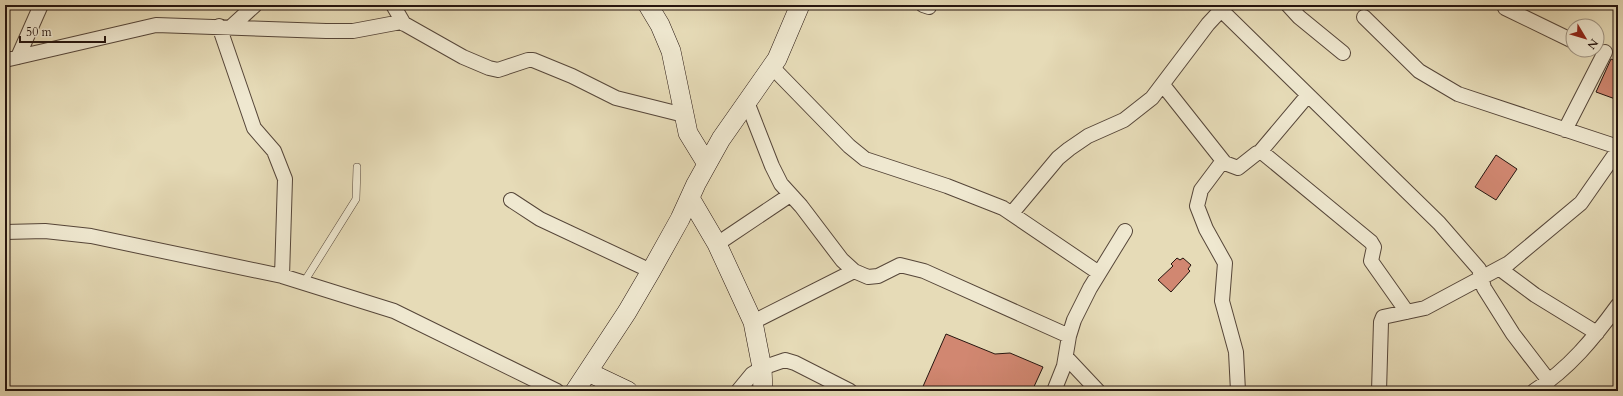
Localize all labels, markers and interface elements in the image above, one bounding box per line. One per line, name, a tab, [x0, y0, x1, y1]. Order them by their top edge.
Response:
scale bar	[20, 18, 105, 44]
north arrow	[1565, 18, 1605, 58]
text: 50 m	[26, 24, 53, 40]
text: N	[1583, 35, 1601, 53]

